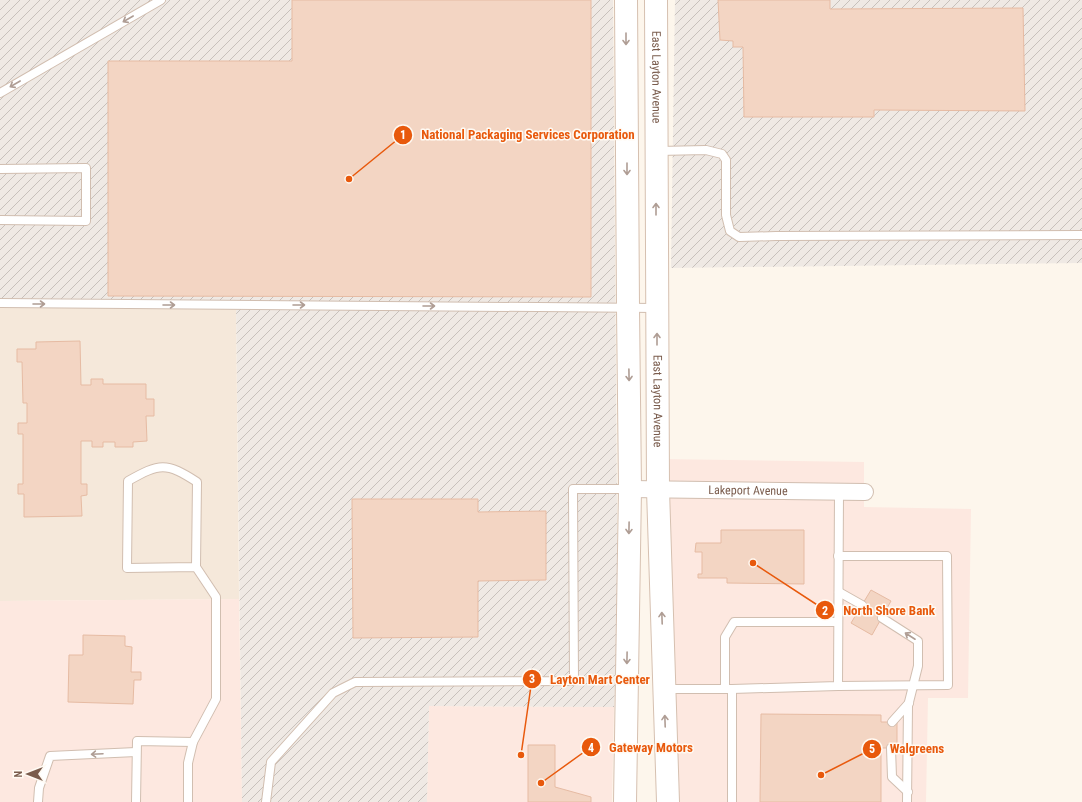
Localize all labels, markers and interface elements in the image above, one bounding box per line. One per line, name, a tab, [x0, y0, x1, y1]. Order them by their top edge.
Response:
one-way arrow	[122, 16, 134, 24]
street label: East Layton Avenue	[649, 31, 664, 124]
one-way arrow	[622, 32, 630, 45]
one-way arrow	[9, 81, 21, 89]
callout: National Packaging Services Corporation	[393, 122, 643, 147]
text: National Packaging Services Corporation	[421, 127, 635, 142]
text: 1	[400, 128, 406, 142]
one-way arrow	[623, 162, 631, 175]
one-way arrow	[652, 203, 660, 216]
one-way arrow	[32, 300, 45, 308]
one-way arrow	[162, 301, 175, 309]
one-way arrow	[292, 301, 305, 309]
one-way arrow	[422, 302, 435, 310]
one-way arrow	[653, 333, 661, 346]
street label: East Layton Avenue	[650, 355, 665, 448]
one-way arrow	[625, 368, 632, 381]
street label: Lakeport Avenue	[708, 483, 788, 498]
one-way arrow	[626, 521, 633, 534]
callout: North Shore Bank	[815, 598, 943, 623]
text: North Shore Bank	[843, 603, 936, 618]
text: 2	[822, 604, 828, 618]
one-way arrow	[658, 612, 666, 625]
one-way arrow	[905, 632, 916, 640]
one-way arrow	[623, 651, 631, 664]
callout: Layton Mart Center	[522, 667, 658, 692]
text: 3	[529, 672, 535, 686]
text: Layton Mart Center	[550, 672, 651, 687]
one-way arrow	[661, 715, 669, 728]
callout: Gateway Motors	[581, 735, 701, 760]
callout: Walgreens	[862, 736, 952, 761]
text: Gateway Motors	[609, 740, 693, 755]
text: 4	[588, 741, 594, 755]
text: Walgreens	[890, 741, 944, 756]
text: 5	[869, 742, 875, 756]
one-way arrow	[91, 750, 104, 758]
north arrow	[8, 754, 48, 794]
text: N	[12, 770, 25, 777]

